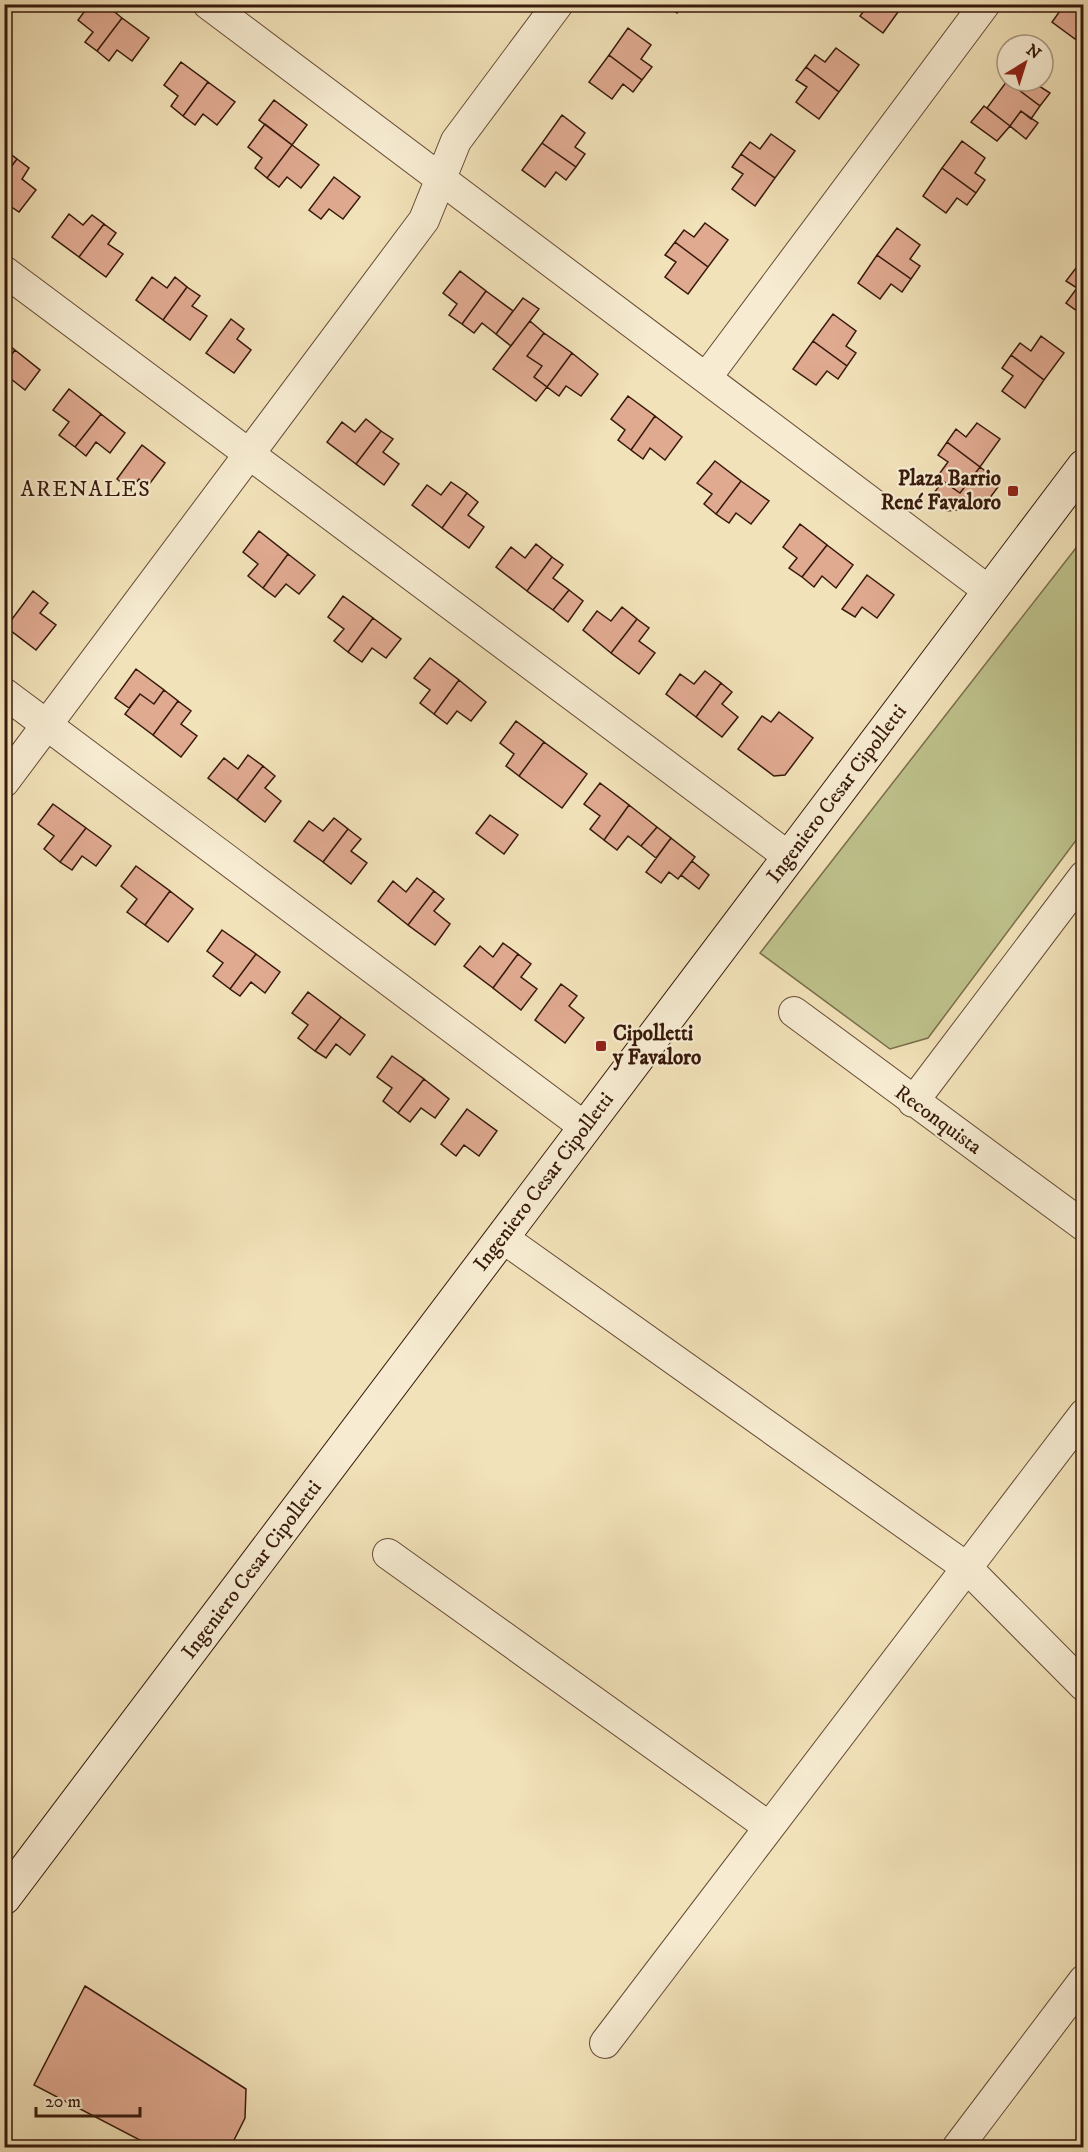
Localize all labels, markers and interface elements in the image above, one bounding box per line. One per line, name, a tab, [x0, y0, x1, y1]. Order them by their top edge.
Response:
north arrow	[995, 33, 1055, 93]
text: N	[1022, 40, 1045, 64]
place label: Plaza Barrio René Favaloro	[881, 466, 1001, 516]
district label: ARENALES	[21, 476, 151, 503]
marker: Plaza Barrio René Favaloro	[1006, 484, 1020, 498]
street label: Ingeniero Cesar Cipolletti	[761, 699, 913, 889]
place label: Cipolletti y Favaloro	[612, 1021, 701, 1071]
marker: Cipolletti y Favaloro	[594, 1039, 608, 1053]
street label: Reconquista	[889, 1080, 987, 1160]
street label: Ingeniero Cesar Cipolletti	[468, 1087, 620, 1277]
street label: Ingeniero Cesar Cipolletti	[176, 1475, 328, 1665]
scale bar	[36, 2080, 140, 2118]
text: 20 m	[45, 2091, 81, 2113]

